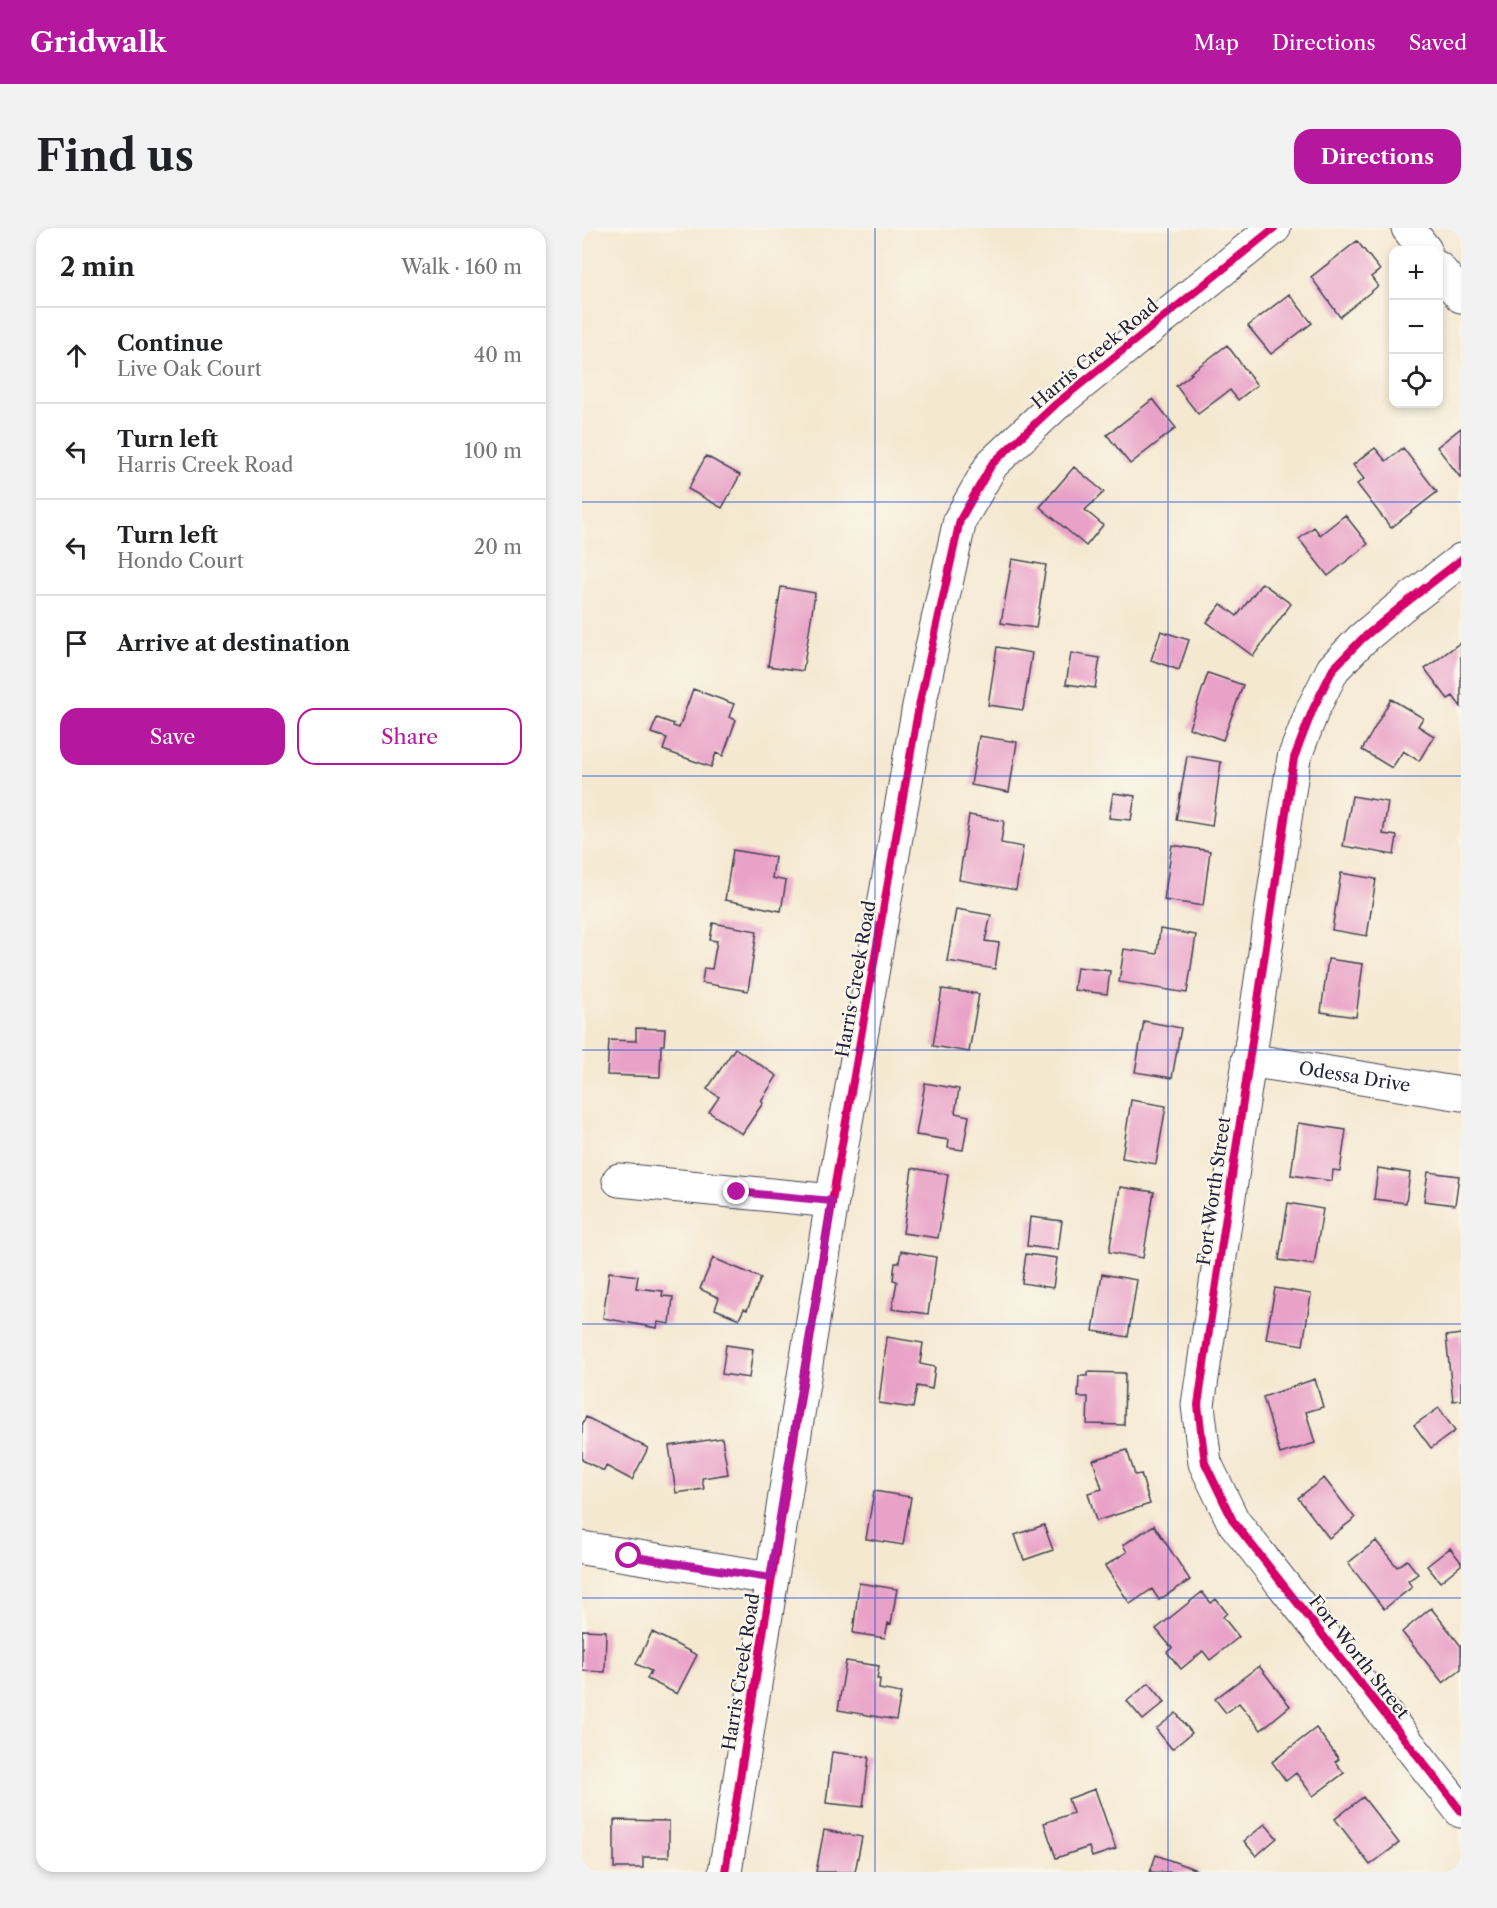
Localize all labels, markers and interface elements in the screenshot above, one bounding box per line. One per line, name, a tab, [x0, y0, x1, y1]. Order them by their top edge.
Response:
text: Gridwalk	[30, 25, 166, 59]
text: Map	[1194, 30, 1239, 55]
text: Directions	[1272, 30, 1376, 55]
text: Saved	[1409, 30, 1467, 55]
button: Directions	[1294, 129, 1461, 184]
text: Find us	[36, 130, 194, 182]
map controls	[1389, 246, 1443, 408]
button: +	[1389, 246, 1443, 300]
text: 2 min	[60, 251, 135, 283]
text: Walk · 160 m	[401, 255, 522, 279]
street label: Harris Creek Road	[1027, 295, 1163, 413]
button: −	[1389, 300, 1443, 354]
text: Continue	[117, 330, 223, 357]
icon: ahead	[60, 339, 93, 372]
text: 40 m	[474, 343, 522, 367]
button: locate	[1389, 354, 1443, 408]
text: Live Oak Court	[117, 357, 262, 381]
text: Turn left	[117, 426, 218, 453]
icon: left	[60, 435, 93, 468]
text: 100 m	[464, 439, 522, 463]
text: Harris Creek Road	[117, 453, 293, 477]
text: Turn left	[117, 522, 218, 549]
icon: left	[60, 531, 93, 564]
text: 20 m	[474, 535, 522, 559]
text: Hondo Court	[117, 549, 244, 573]
icon: arrive	[60, 627, 93, 660]
text: Arrive at destination	[117, 630, 350, 657]
button: Save	[60, 708, 285, 765]
button: Share	[297, 708, 522, 765]
street label: Harris Creek Road	[831, 899, 881, 1059]
street label: Odessa Drive	[1297, 1057, 1412, 1097]
street label: Fort Worth Street	[1193, 1114, 1235, 1267]
route end	[723, 1178, 749, 1204]
route start	[615, 1542, 641, 1568]
street label: Fort Worth Street	[1304, 1591, 1414, 1723]
street label: Harris Creek Road	[718, 1592, 764, 1752]

